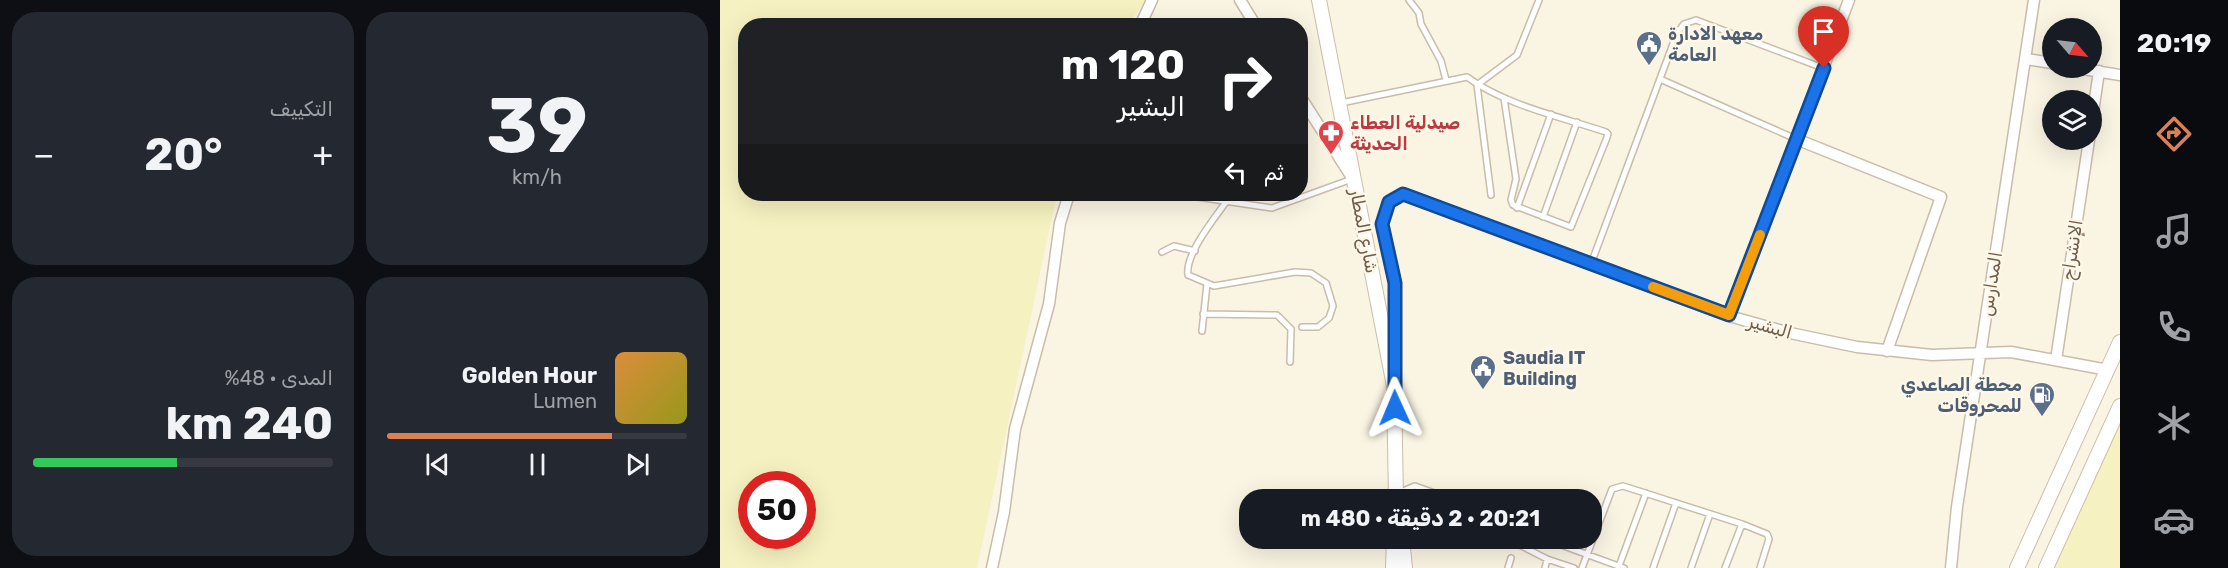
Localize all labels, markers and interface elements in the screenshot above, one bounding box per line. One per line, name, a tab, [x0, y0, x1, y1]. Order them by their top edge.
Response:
pin	[1798, 6, 1849, 68]
icon: arrive	[1807, 15, 1840, 48]
north arrow	[2042, 18, 2102, 78]
map controls	[2042, 18, 2102, 150]
place label: معهد الادارة العامة	[1668, 23, 1763, 66]
text: 20:19	[2137, 27, 2211, 59]
public building icon: معهد الادارة العامة	[1634, 29, 1664, 67]
text: 120 m	[1061, 40, 1185, 90]
icon: right	[1206, 42, 1284, 120]
text: 39	[486, 79, 588, 172]
button: layers	[2042, 90, 2102, 150]
text: البشير	[1118, 91, 1185, 123]
text: التكييف	[270, 97, 333, 121]
place label: صيدلية العطاء الحديثة	[1350, 112, 1460, 155]
icon: directions	[2153, 113, 2195, 155]
pharmacy icon: صيدلية العطاء الحديثة	[1316, 118, 1346, 156]
text: 20°	[144, 128, 223, 181]
text: −	[33, 135, 54, 174]
text: +	[312, 135, 333, 174]
icon: left	[1219, 156, 1252, 189]
text: ثم	[1264, 159, 1284, 186]
text: km/h	[512, 165, 562, 189]
street label: شارع المطار	[1344, 186, 1383, 275]
icon: music	[2153, 210, 2195, 252]
street label: الإنشراح	[2056, 218, 2089, 282]
street label: المدارس	[1975, 250, 2007, 318]
icon: phone	[2153, 306, 2195, 348]
street label: البشير	[1744, 310, 1795, 344]
place label: Saudia IT Building	[1503, 347, 1585, 390]
public building icon: Saudia IT Building	[1468, 353, 1498, 391]
text: Golden Hour	[462, 362, 597, 389]
text: المدى · 48%	[225, 366, 333, 390]
place label: محطة الصاعدي للمحروقات	[1901, 374, 2022, 417]
position arrow	[1363, 376, 1427, 440]
fuel station icon: محطة الصاعدي للمحروقات	[2027, 380, 2057, 418]
text: Lumen	[533, 389, 597, 413]
text: 240 km	[165, 397, 333, 450]
icon: climate	[2153, 402, 2195, 444]
icon: previous	[421, 448, 454, 481]
icon: pause	[521, 448, 554, 481]
icon: next	[621, 448, 654, 481]
speed limit sign: 50	[738, 471, 816, 549]
icon: car	[2153, 499, 2195, 541]
text: 20:21 · 2 دقيقة · 480 m	[1301, 505, 1540, 532]

